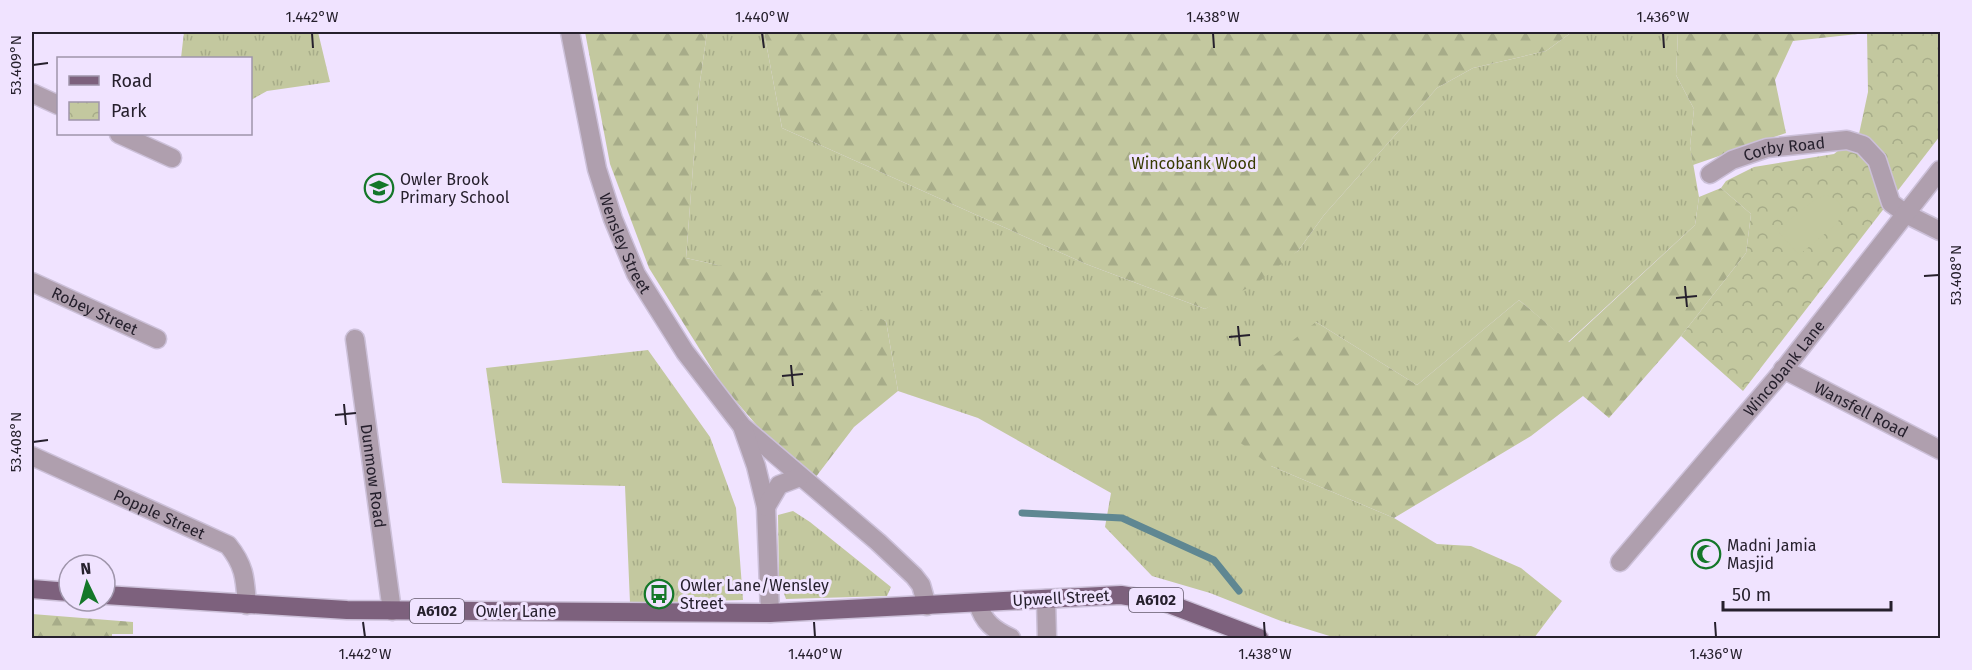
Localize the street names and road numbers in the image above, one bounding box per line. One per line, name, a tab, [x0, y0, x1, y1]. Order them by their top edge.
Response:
street label: Corby Road	[1741, 133, 1826, 165]
street label: Wensley Street	[596, 190, 655, 297]
street label: Robey Street	[49, 283, 141, 339]
street label: Wincobank Lane	[1739, 316, 1829, 420]
street label: Wansfell Road	[1811, 377, 1911, 441]
street label: Dunmow Road	[357, 423, 390, 529]
street label: Popple Street	[111, 485, 208, 543]
street label: Upwell Street	[1012, 586, 1110, 610]
road number: A6102	[1129, 588, 1183, 612]
road number: A6102	[410, 599, 464, 623]
street label: Owler Lane	[476, 602, 556, 621]

